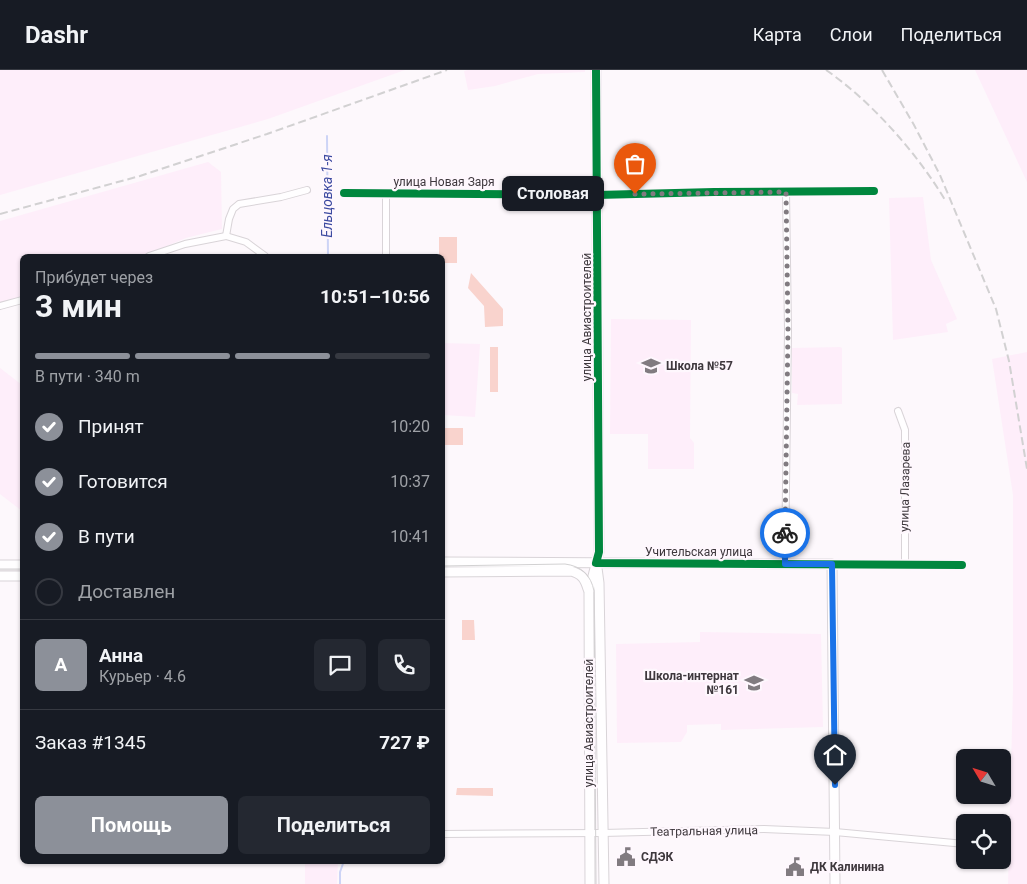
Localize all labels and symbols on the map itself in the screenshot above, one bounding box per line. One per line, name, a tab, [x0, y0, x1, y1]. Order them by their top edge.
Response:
pin	[614, 143, 656, 194]
water label: Ельцовка 1-я	[319, 154, 335, 238]
street label: улица Новая Заря	[393, 175, 495, 189]
callout: Столовая	[502, 176, 605, 212]
street label: улица Авиастроителей	[580, 253, 594, 381]
school or university icon: Школа №57	[640, 355, 662, 377]
place label: Школа №57	[666, 359, 733, 373]
street label: улица Лазарева	[897, 442, 913, 532]
courier	[760, 508, 810, 558]
street label: Учительская улица	[645, 545, 753, 559]
street label: улица Авиастроителей	[582, 659, 596, 787]
place label: Школа-интернат №161	[645, 669, 739, 697]
school or university icon: Школа-интернат №161	[743, 672, 765, 694]
pin	[814, 734, 856, 785]
north arrow	[956, 749, 1011, 804]
street label: Театральная улица	[650, 823, 758, 839]
public building icon: СДЭК	[615, 846, 637, 868]
place label: СДЭК	[641, 850, 674, 864]
public building icon: ДК Калинина	[784, 856, 806, 878]
place label: ДК Калинина	[810, 860, 885, 874]

